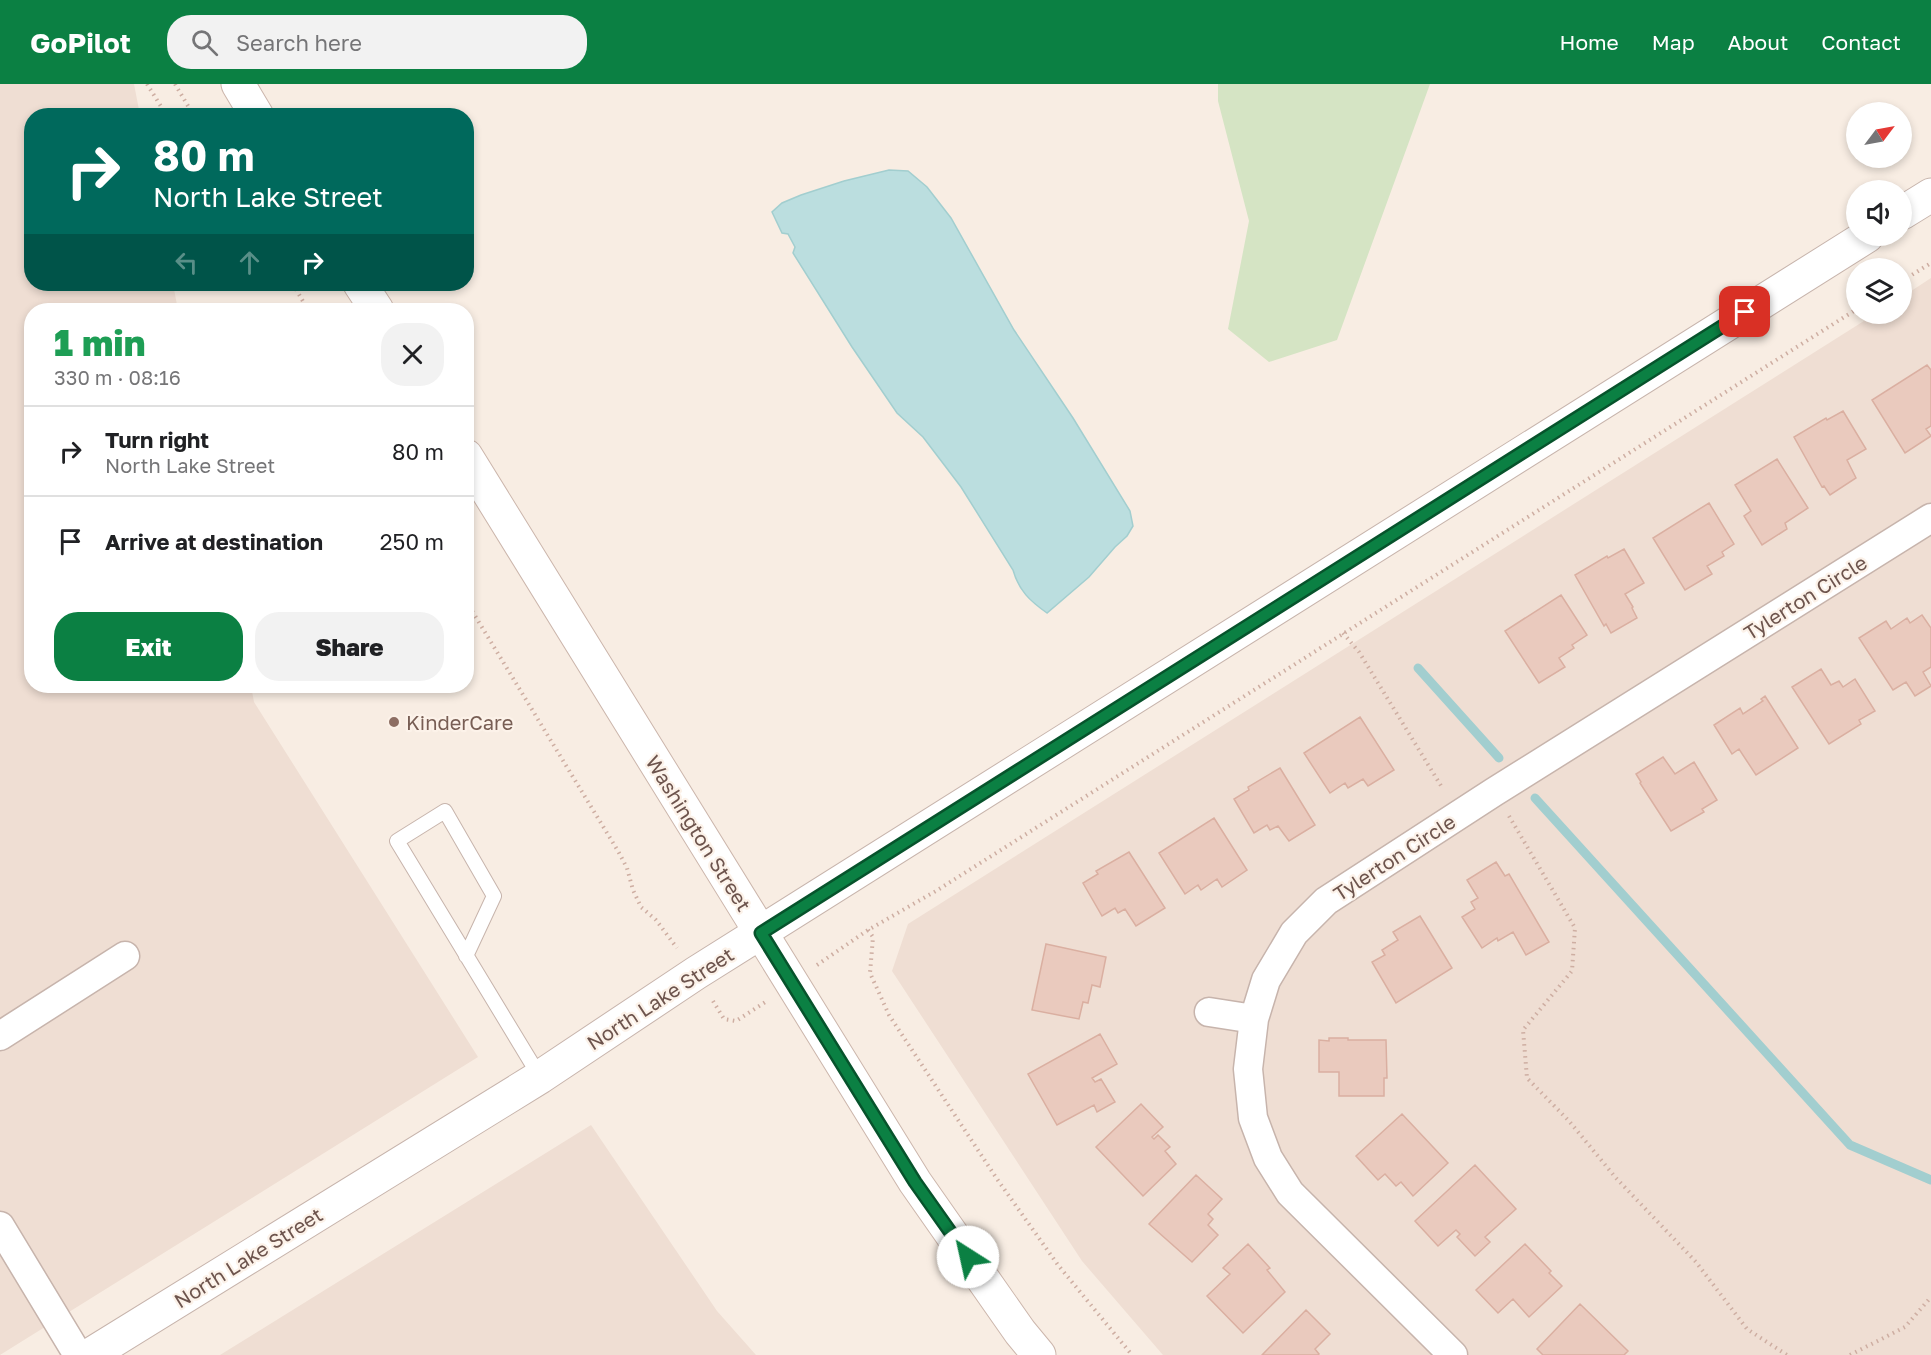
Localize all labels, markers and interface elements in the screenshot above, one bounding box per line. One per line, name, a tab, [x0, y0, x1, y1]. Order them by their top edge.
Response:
search box	[167, 15, 587, 69]
text: GoPilot	[30, 26, 131, 59]
icon: search	[188, 26, 221, 59]
text: Search here	[236, 29, 362, 56]
text: Home	[1559, 29, 1619, 55]
text: Map	[1652, 29, 1695, 55]
text: About	[1728, 29, 1788, 55]
text: Contact	[1821, 29, 1901, 55]
north arrow	[1846, 102, 1912, 168]
map controls	[1846, 102, 1912, 324]
text: 80 m	[153, 130, 254, 180]
icon: right	[54, 132, 132, 210]
button: sound	[1846, 180, 1912, 246]
text: North Lake Street	[153, 181, 383, 213]
icon: left	[170, 246, 203, 279]
icon: ahead	[233, 246, 266, 279]
icon: right	[296, 246, 329, 279]
button: layers	[1846, 258, 1912, 324]
pin	[1719, 286, 1770, 337]
icon: arrive	[1728, 295, 1761, 328]
text: 1 min	[54, 321, 145, 364]
button: close	[381, 323, 444, 386]
text: 330 m · 08:16	[54, 365, 181, 389]
text: Turn right	[105, 426, 209, 453]
icon: right	[54, 435, 87, 468]
text: 80 m	[392, 438, 444, 465]
text: North Lake Street	[105, 453, 275, 477]
icon: arrive	[54, 525, 87, 558]
text: Arrive at destination	[105, 528, 323, 555]
text: 250 m	[380, 528, 444, 555]
street label: Tylerton Circle	[1739, 550, 1871, 644]
button: Exit	[54, 612, 243, 681]
button: Share	[255, 612, 444, 681]
place label: KinderCare	[406, 710, 513, 734]
marker: KinderCare	[387, 715, 401, 729]
street label: Washington Street	[641, 751, 757, 915]
street label: Tylerton Circle	[1329, 809, 1459, 905]
street label: North Lake Street	[582, 942, 738, 1054]
street label: North Lake Street	[169, 1202, 327, 1312]
position arrow	[936, 1225, 1000, 1289]

